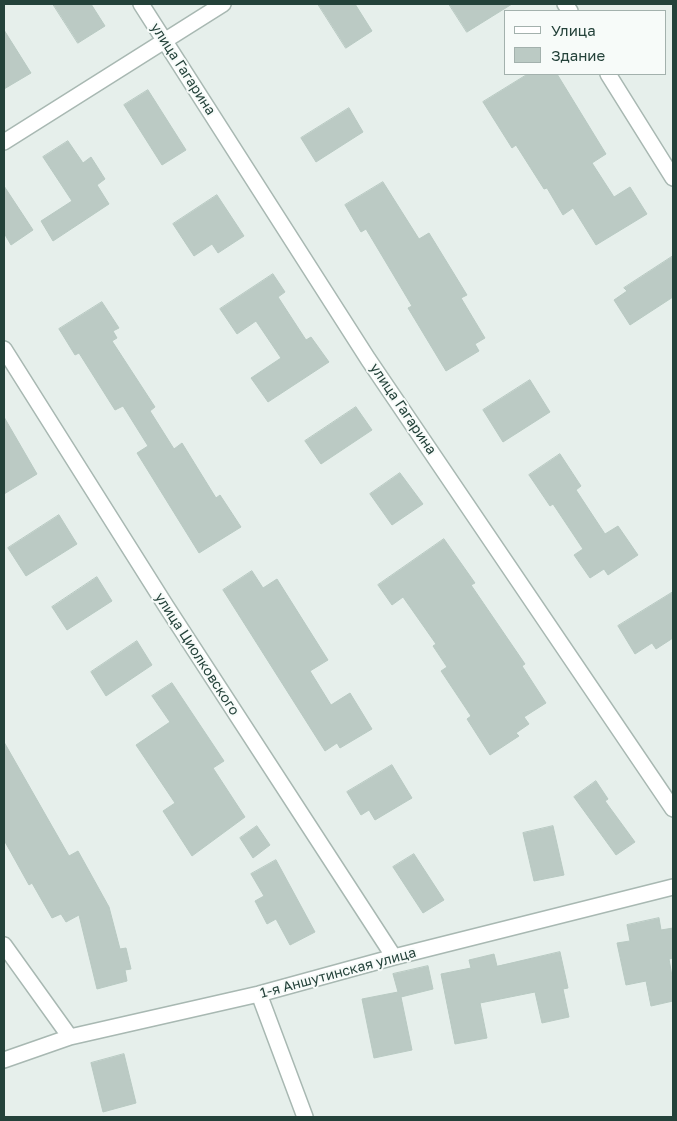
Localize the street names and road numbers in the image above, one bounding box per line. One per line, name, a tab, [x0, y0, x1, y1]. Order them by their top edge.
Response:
street label: улица Гагарина	[147, 20, 219, 118]
street label: улица Гагарина	[366, 360, 440, 458]
street label: улица Циолковского	[151, 590, 243, 718]
street label: 1-я Аншутинская улица	[258, 944, 418, 1002]

